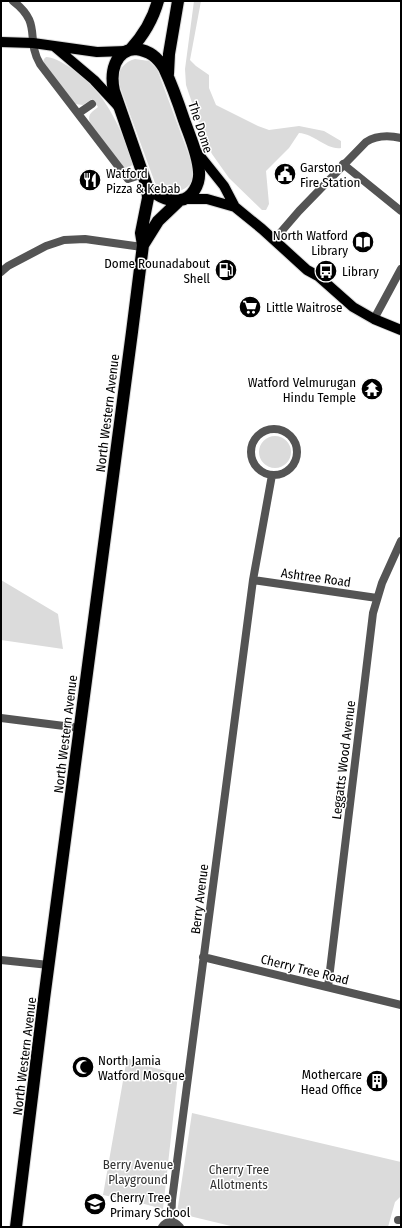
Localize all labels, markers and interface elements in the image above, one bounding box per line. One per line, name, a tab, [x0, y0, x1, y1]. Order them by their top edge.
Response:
street label: The Dome	[185, 100, 216, 155]
place label: Garston Fire Station	[300, 160, 360, 190]
public building icon: Garston Fire Station	[272, 161, 298, 187]
place label: Watford Pizza & Kebab	[106, 166, 181, 196]
restaurant icon: Watford Pizza & Kebab	[77, 167, 103, 193]
place label: North Watford Library	[273, 228, 348, 258]
library icon: North Watford Library	[350, 229, 376, 255]
place label: Dome Rounadabout Shell	[104, 256, 211, 286]
fuel station icon: Dome Rounadabout Shell	[213, 257, 239, 283]
bus stop icon: Library	[313, 258, 339, 284]
place label: Library	[342, 264, 379, 279]
supermarket icon: Little Waitrose	[237, 294, 263, 320]
place label: Little Waitrose	[266, 300, 342, 315]
street label: North Western Avenue	[93, 353, 122, 473]
place label: Watford Velmurugan Hindu Temple	[248, 375, 356, 405]
temple icon: Watford Velmurugan Hindu Temple	[359, 376, 385, 402]
street label: Ashtree Road	[280, 565, 352, 590]
street label: North Western Avenue	[51, 674, 80, 794]
street label: Leggatts Wood Avenue	[329, 700, 358, 820]
street label: Berry Avenue	[188, 863, 211, 935]
street label: Cherry Tree Road	[259, 951, 351, 988]
street label: North Western Avenue	[10, 996, 39, 1116]
place label: North Jamia Watford Mosque	[98, 1053, 185, 1083]
mosque icon: North Jamia Watford Mosque	[70, 1054, 96, 1080]
place label: Mothercare Head Office	[301, 1067, 362, 1097]
building icon: Mothercare Head Office	[364, 1068, 390, 1094]
park label: Berry Avenue Playground	[103, 1157, 173, 1187]
park label: Cherry Tree Allotments	[209, 1162, 269, 1192]
place label: Cherry Tree Primary School	[110, 1190, 191, 1220]
school or university icon: Cherry Tree Primary School	[82, 1191, 108, 1217]

